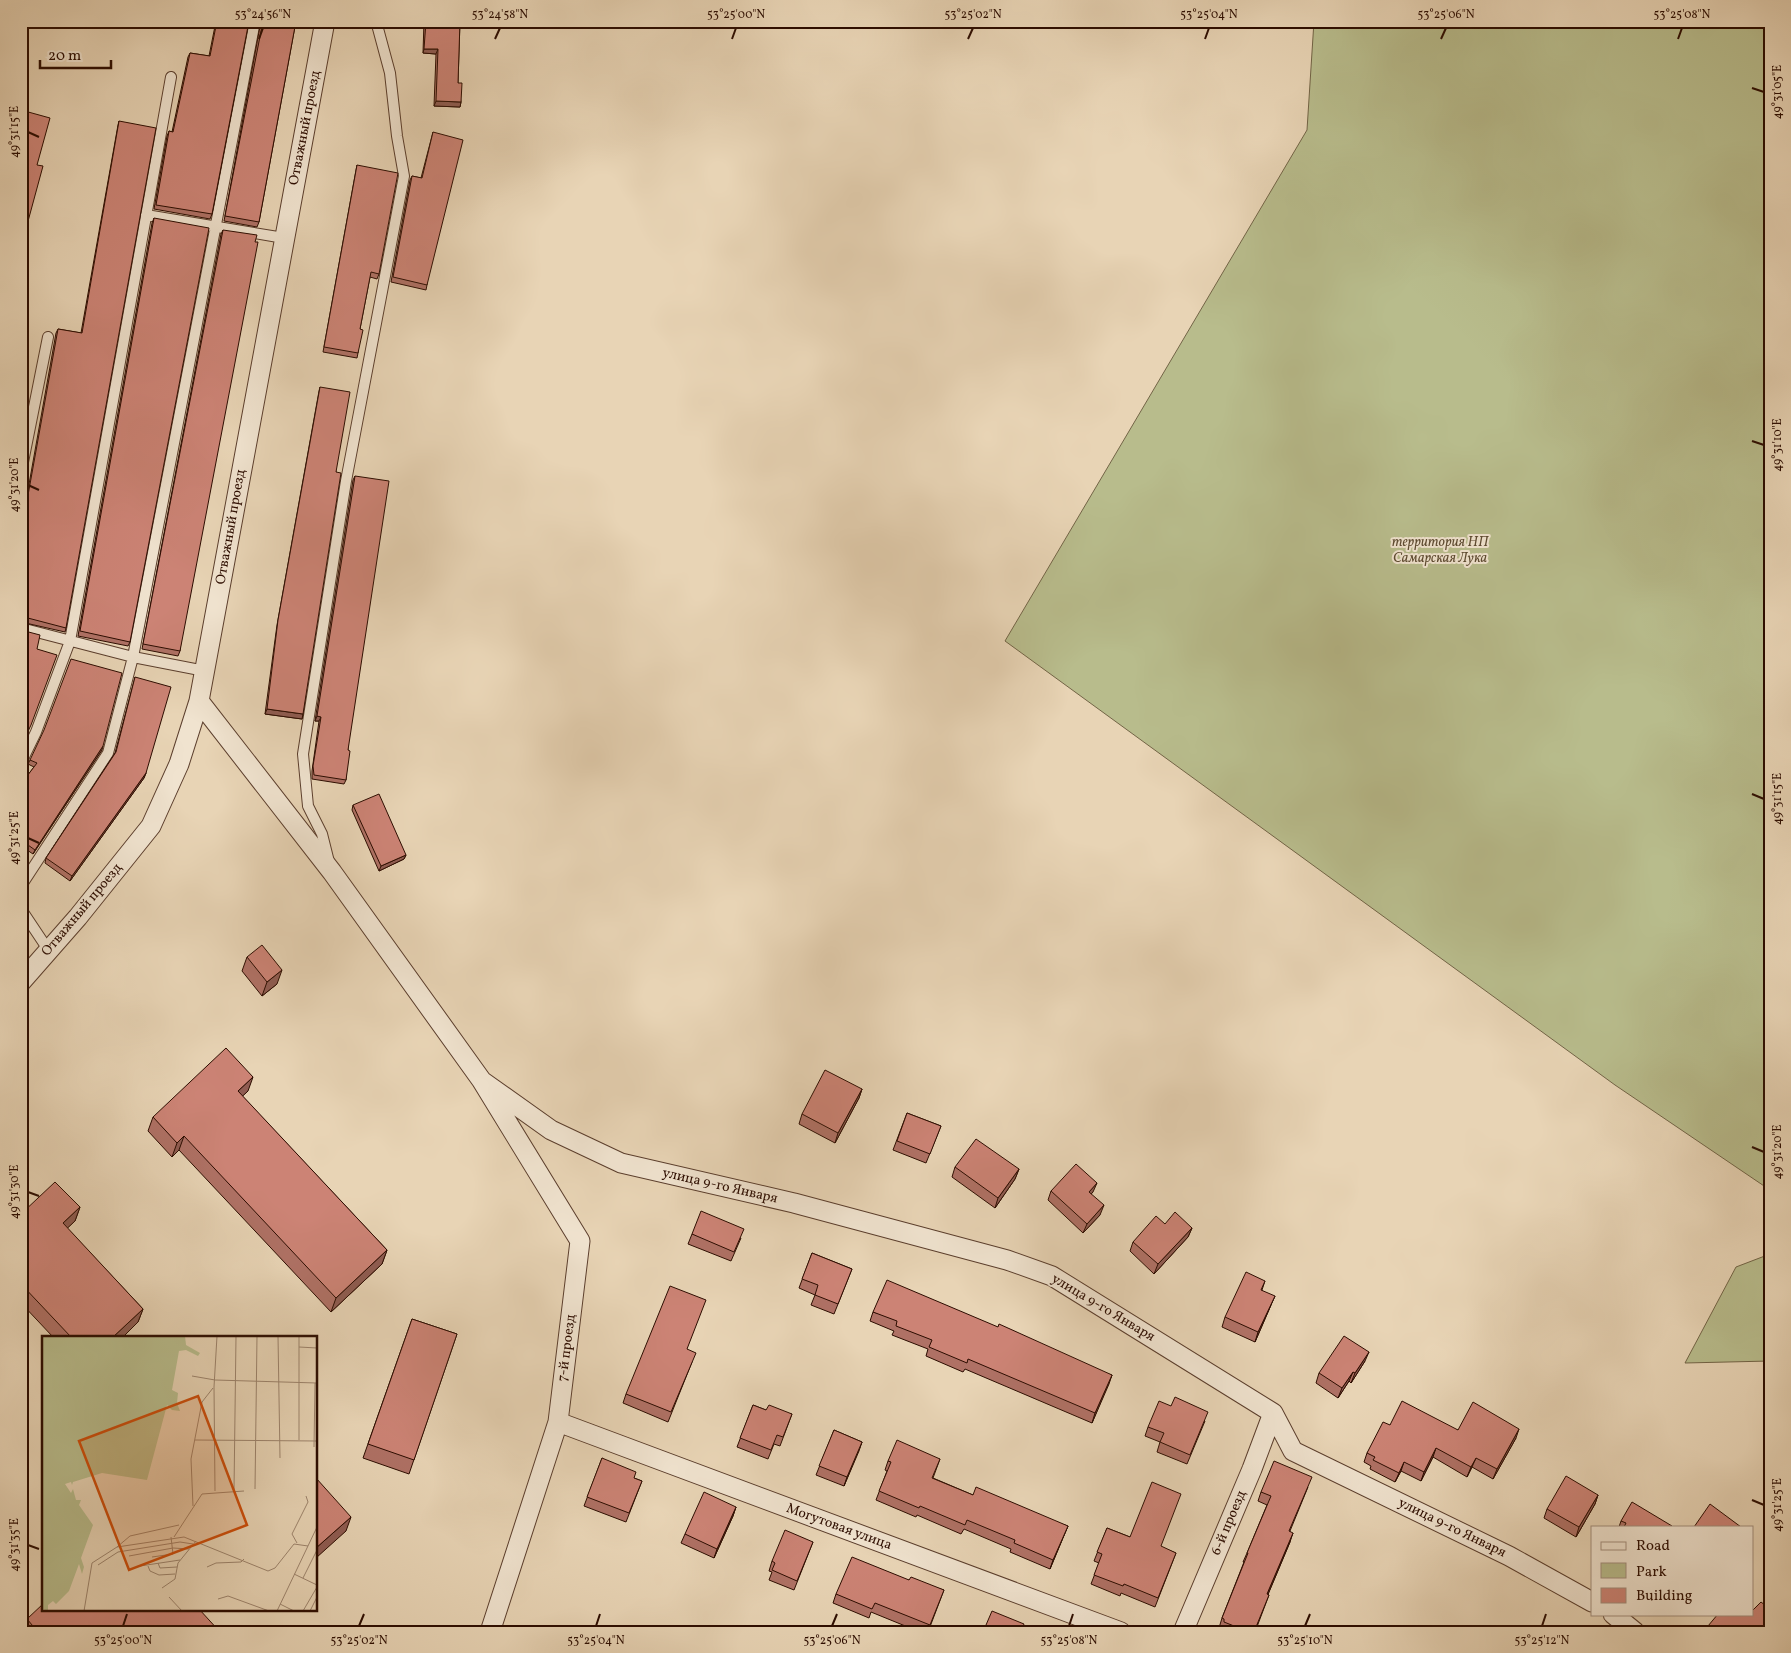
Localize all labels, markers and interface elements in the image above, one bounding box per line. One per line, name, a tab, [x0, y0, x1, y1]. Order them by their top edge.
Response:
text: 53°24'56"N	[235, 7, 291, 23]
text: 53°24'58"N	[472, 7, 528, 23]
text: 53°25'00"N	[707, 7, 765, 23]
text: 53°25'02"N	[944, 7, 1002, 23]
text: 53°25'04"N	[1180, 7, 1238, 23]
text: 53°25'06"N	[1417, 7, 1475, 23]
text: 53°25'08"N	[1654, 7, 1711, 23]
scale bar	[40, 38, 111, 70]
text: 20 m	[48, 46, 81, 67]
text: 49°31'05"E	[1770, 65, 1786, 119]
street label: Отважный проезд	[285, 69, 325, 187]
text: 49°31'15"E	[7, 106, 23, 158]
text: 49°31'10"E	[1770, 418, 1786, 472]
text: 49°31'20"E	[7, 458, 23, 512]
street label: Отважный проезд	[212, 468, 250, 586]
park label: территория НП Самарская Лука	[1392, 533, 1489, 568]
text: 49°31'15"E	[1770, 773, 1786, 825]
text: 49°31'25"E	[7, 811, 23, 865]
street label: Отважный проезд	[37, 859, 127, 961]
text: 49°31'20"E	[1770, 1125, 1786, 1179]
street label: улица 9-го Января	[660, 1163, 780, 1209]
text: 49°31'30"E	[7, 1165, 23, 1219]
street label: улица 9-го Января	[1048, 1269, 1158, 1347]
street label: 7-й проезд	[553, 1313, 581, 1383]
inset map	[42, 1336, 318, 1610]
text: 49°31'25"E	[1770, 1478, 1786, 1532]
street label: 6-й проезд	[1207, 1487, 1251, 1558]
street label: улица 9-го Января	[1395, 1494, 1509, 1562]
street label: Могутовая улица	[784, 1499, 894, 1555]
text: 49°31'35"E	[7, 1518, 23, 1572]
legend	[1591, 1526, 1754, 1616]
text: Road	[1636, 1536, 1670, 1557]
text: Park	[1636, 1562, 1667, 1583]
text: Building	[1636, 1586, 1693, 1607]
text: 53°25'00"N	[94, 1633, 152, 1649]
text: 53°25'02"N	[330, 1633, 388, 1649]
text: 53°25'04"N	[567, 1633, 625, 1649]
text: 53°25'06"N	[803, 1633, 861, 1649]
text: 53°25'08"N	[1041, 1633, 1098, 1649]
text: 53°25'10"N	[1277, 1633, 1333, 1649]
text: 53°25'12"N	[1515, 1633, 1569, 1649]

